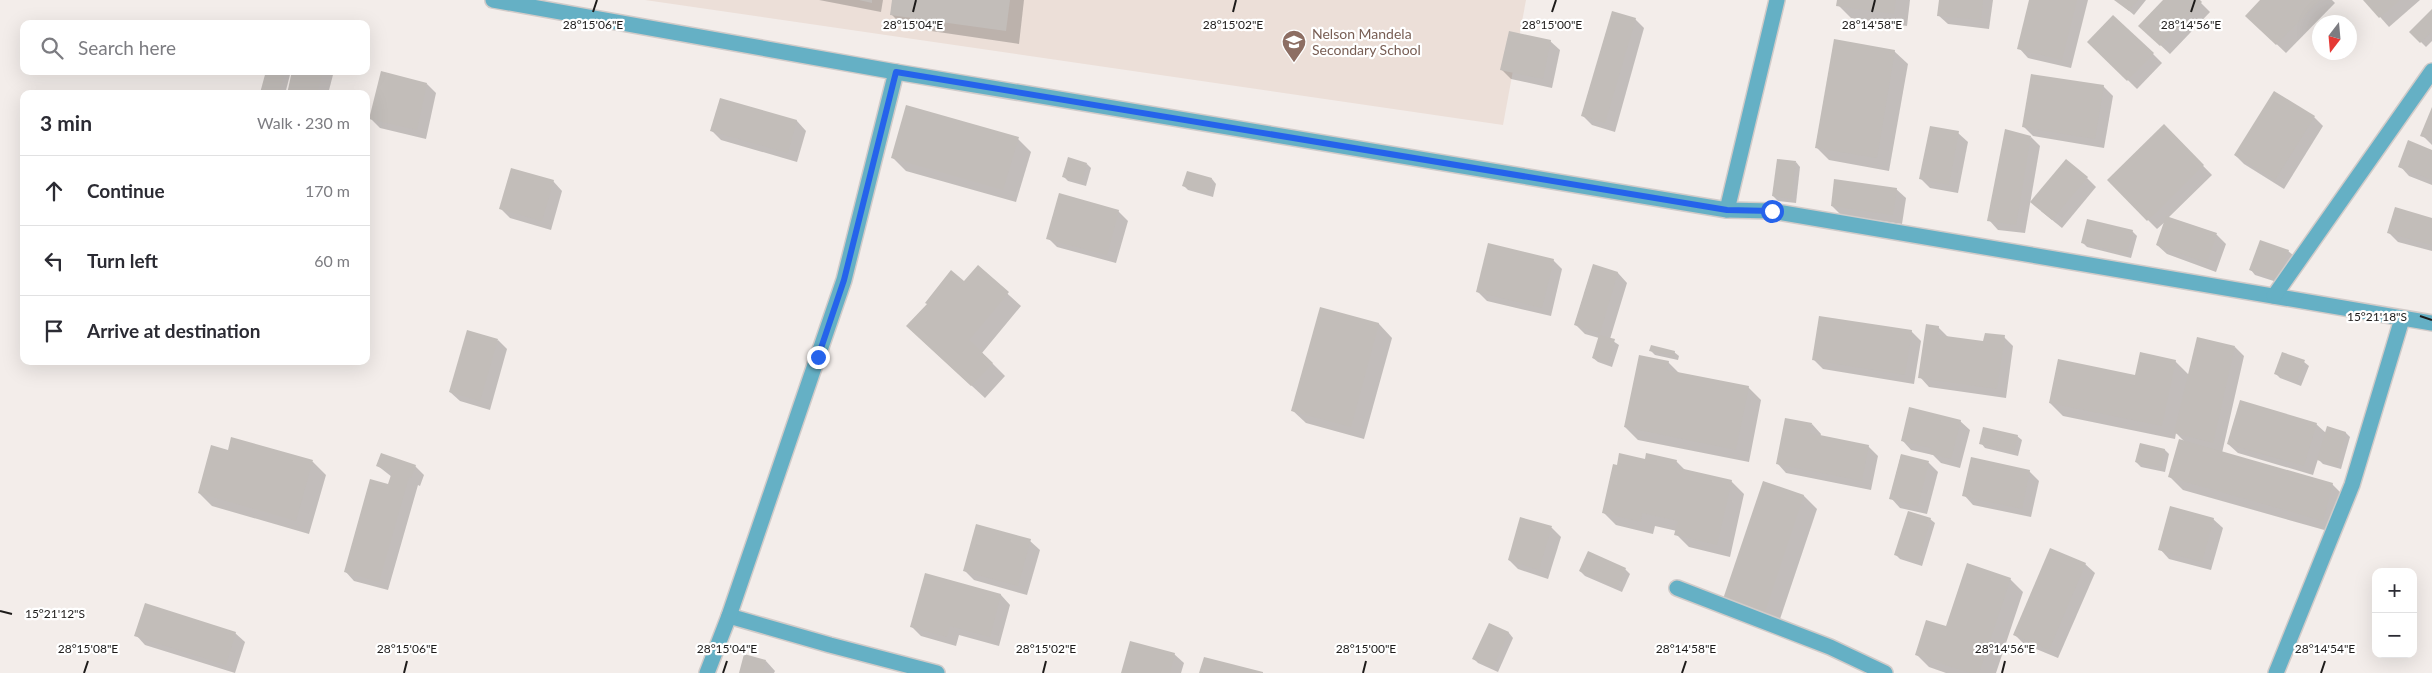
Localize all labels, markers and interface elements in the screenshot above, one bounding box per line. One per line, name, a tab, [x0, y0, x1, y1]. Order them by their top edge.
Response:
north arrow	[2312, 15, 2357, 60]
text: 28°15'06"E	[563, 17, 623, 32]
text: 28°15'04"E	[883, 17, 943, 32]
text: 28°15'02"E	[1203, 17, 1263, 32]
text: 28°15'00"E	[1522, 17, 1582, 32]
text: 28°14'58"E	[1842, 17, 1902, 32]
text: 28°14'56"E	[2161, 17, 2221, 32]
search box	[20, 20, 370, 75]
place label: Nelson Mandela Secondary School	[1312, 25, 1421, 58]
school or university icon: Nelson Mandela Secondary School	[1281, 29, 1307, 63]
icon: search	[38, 34, 66, 62]
text: Search here	[78, 36, 176, 59]
text: 3 min	[40, 110, 92, 135]
text: Walk · 230 m	[257, 113, 350, 132]
icon: ahead	[40, 177, 68, 205]
text: Continue	[87, 179, 165, 202]
text: 170 m	[305, 181, 350, 200]
route start	[1761, 200, 1784, 223]
icon: left	[40, 247, 68, 275]
text: Turn left	[87, 249, 158, 272]
text: 60 m	[314, 251, 350, 270]
text: 15°21'18"S	[2347, 309, 2407, 324]
icon: arrive	[40, 317, 68, 345]
text: Arrive at destination	[87, 319, 260, 342]
route end	[807, 346, 830, 369]
map controls	[2372, 568, 2417, 658]
button: +	[2372, 568, 2417, 613]
text: 15°21'12"S	[25, 606, 85, 621]
button: −	[2372, 613, 2417, 658]
text: 28°15'08"E	[58, 641, 118, 656]
text: 28°15'06"E	[377, 641, 437, 656]
text: 28°15'04"E	[697, 641, 757, 656]
text: 28°15'02"E	[1016, 641, 1076, 656]
text: 28°15'00"E	[1336, 641, 1396, 656]
text: 28°14'58"E	[1656, 641, 1716, 656]
text: 28°14'56"E	[1975, 641, 2035, 656]
text: 28°14'54"E	[2295, 641, 2355, 656]

